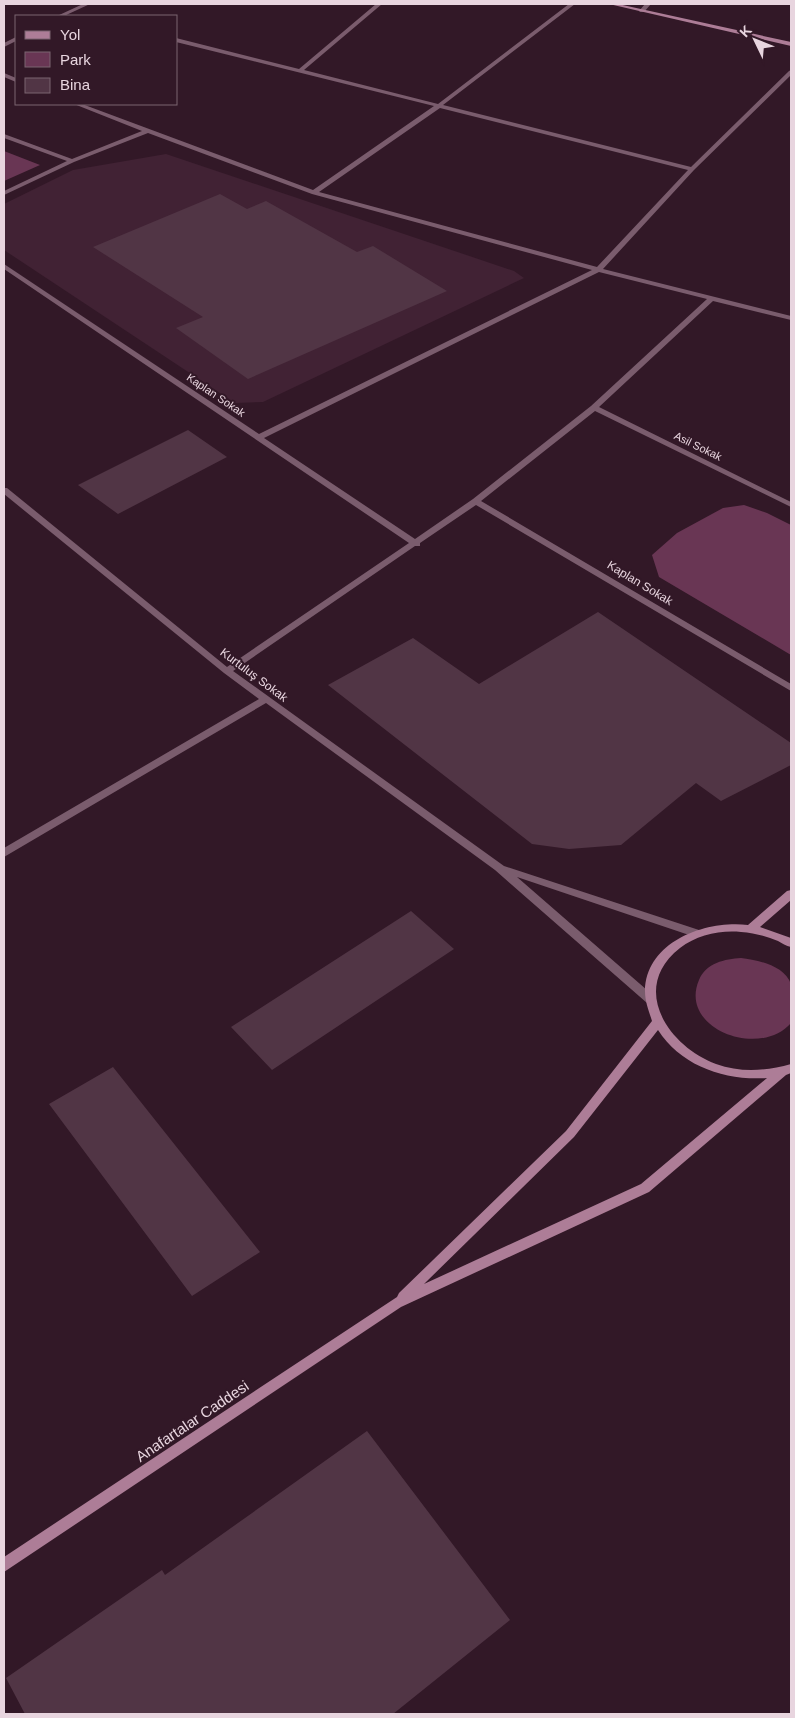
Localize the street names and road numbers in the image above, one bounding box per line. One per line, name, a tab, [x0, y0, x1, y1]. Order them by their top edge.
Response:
street label: Kaplan Sokak	[185, 371, 248, 419]
street label: Asil Sokak	[672, 429, 724, 463]
street label: Kaplan Sokak	[605, 558, 676, 609]
street label: Kurtuluş Sokak	[218, 645, 291, 705]
street label: Anafartalar Caddesi	[132, 1377, 252, 1465]

